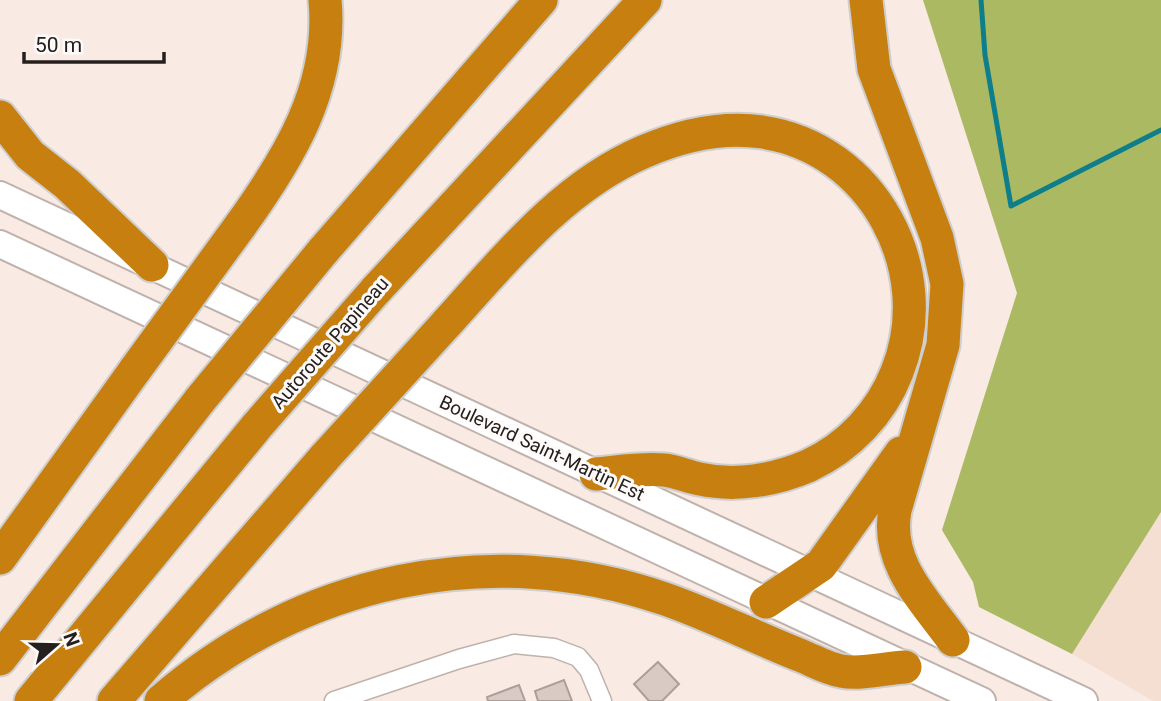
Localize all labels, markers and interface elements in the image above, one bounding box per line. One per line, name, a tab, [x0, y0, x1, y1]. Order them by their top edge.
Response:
scale bar	[24, 21, 164, 65]
text: 50 m	[35, 33, 82, 57]
street label: Autoroute Papineau	[267, 272, 393, 414]
street label: Boulevard Saint-Martin Est	[436, 390, 648, 506]
north arrow	[21, 610, 91, 680]
text: N	[58, 629, 85, 650]

